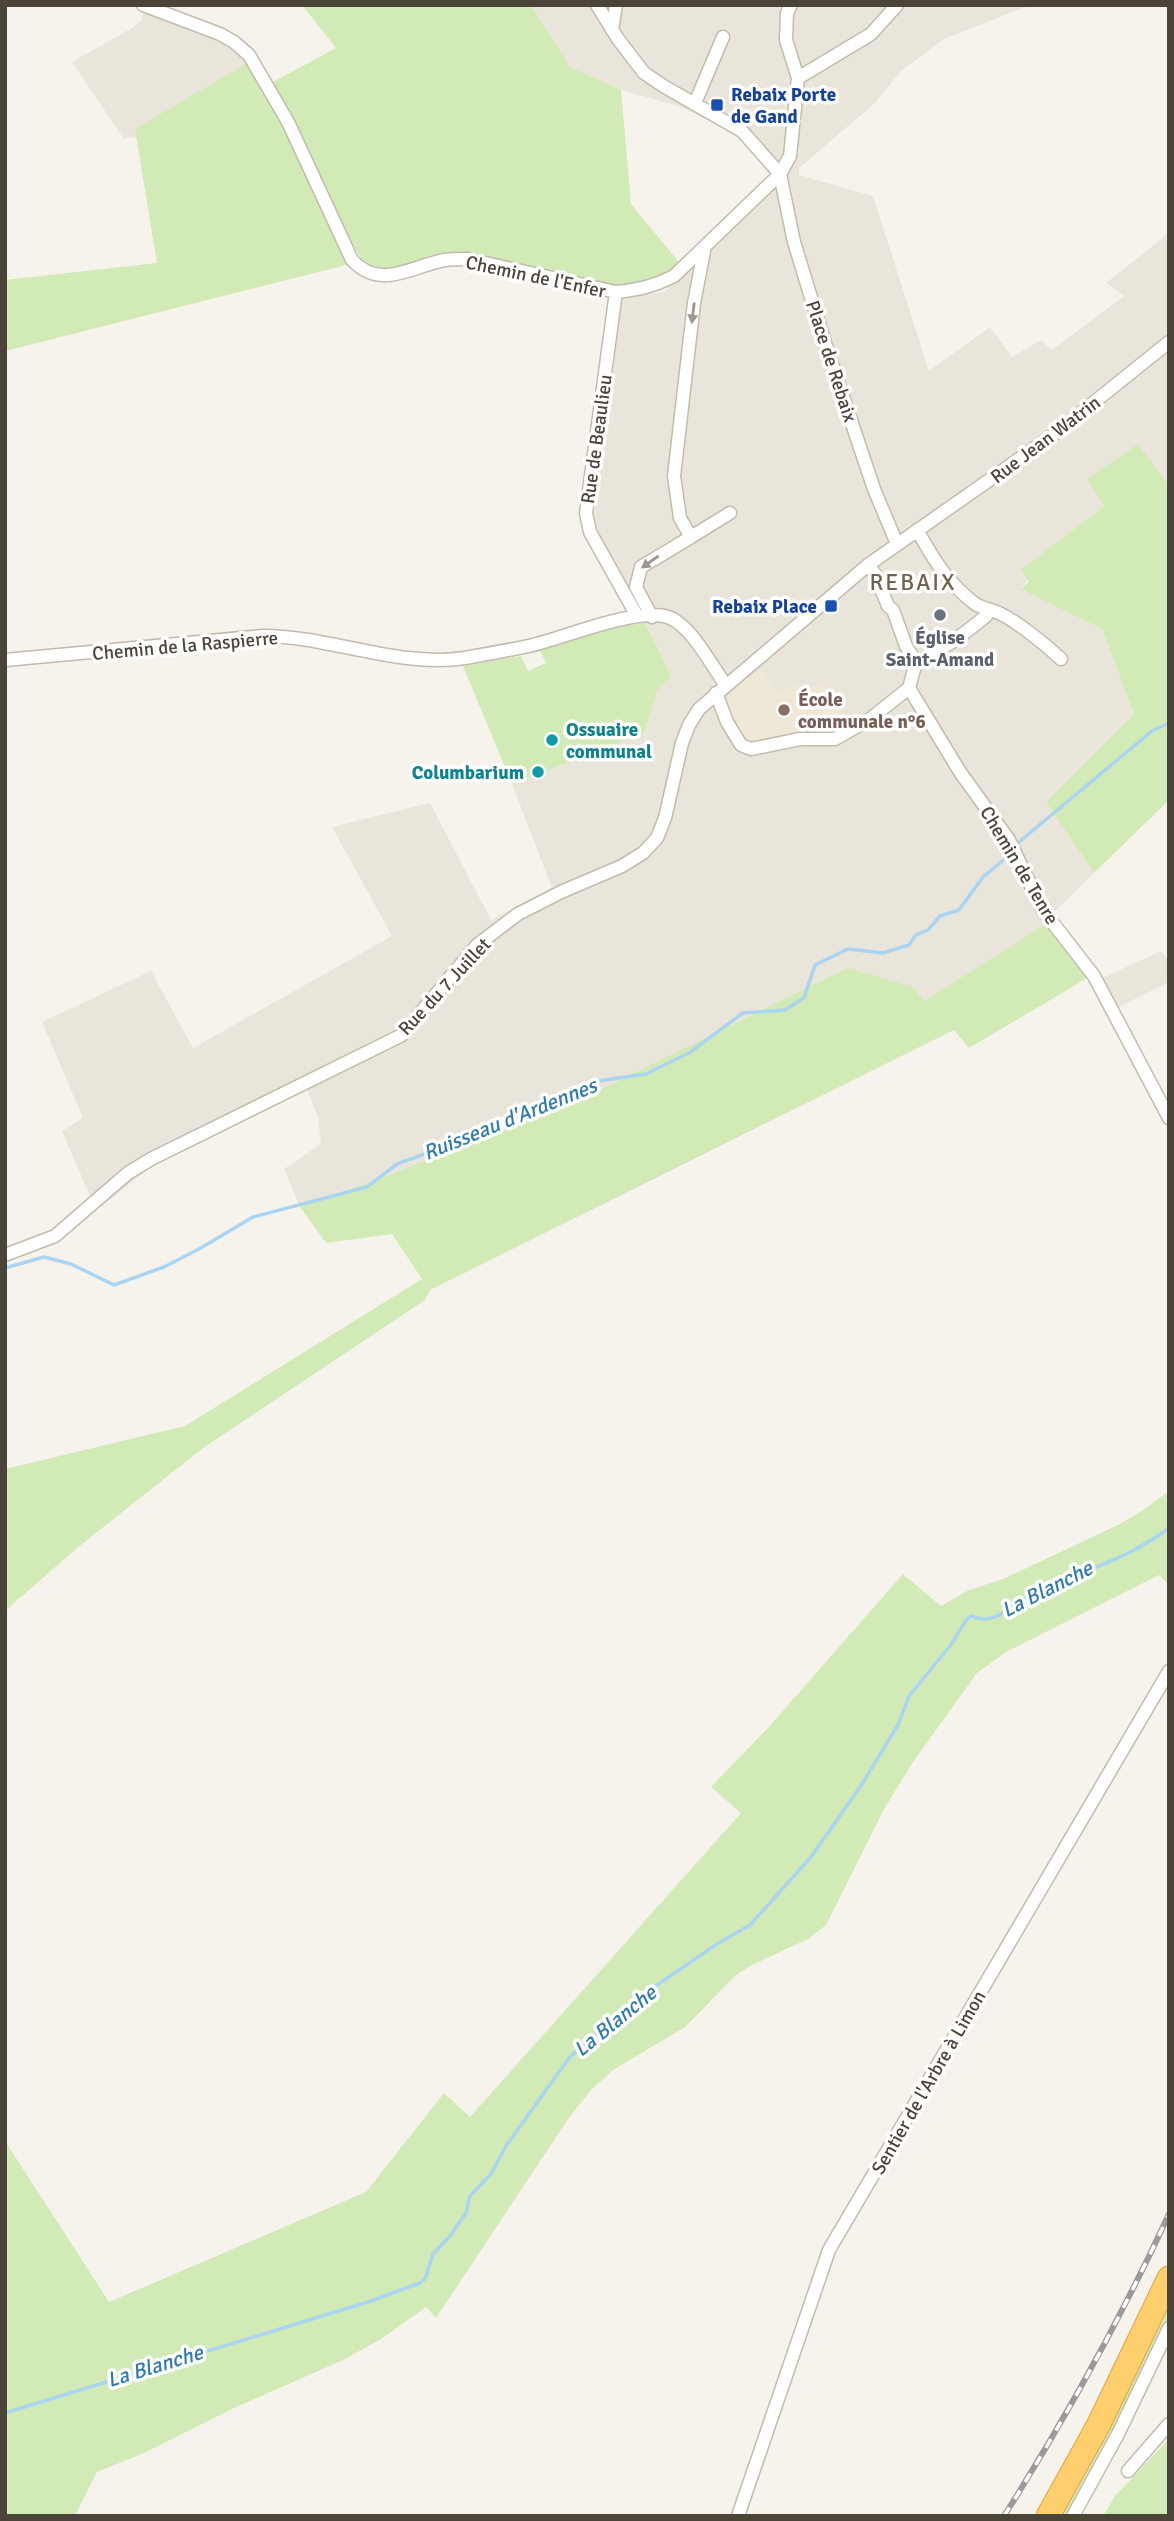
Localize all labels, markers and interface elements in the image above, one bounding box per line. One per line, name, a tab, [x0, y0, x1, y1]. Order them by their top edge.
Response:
place label: Rebaix Porte de Gand	[731, 83, 836, 129]
marker: Rebaix Porte de Gand	[709, 97, 725, 113]
street label: Chemin de l'Enfer	[464, 250, 608, 304]
street label: Place de Rebaix	[800, 297, 862, 425]
one-way arrow	[687, 302, 698, 324]
street label: Rue de Beaulieu	[576, 373, 618, 505]
street label: Rue Jean Watrin	[986, 391, 1105, 489]
one-way arrow	[641, 555, 659, 569]
district label: REBAIX	[869, 568, 957, 597]
place label: Rebaix Place	[712, 595, 817, 619]
marker: Rebaix Place	[823, 598, 839, 614]
marker: Église Saint-Amand	[932, 607, 948, 623]
street label: Chemin de la Raspierre	[91, 626, 279, 666]
place label: Église Saint-Amand	[886, 626, 994, 672]
place label: École communale n°6	[798, 688, 926, 734]
marker: École communale n°6	[776, 702, 792, 718]
place label: Ossuaire communal	[566, 718, 652, 764]
marker: Ossuaire communal	[544, 732, 560, 748]
place label: Columbarium	[412, 761, 524, 785]
marker: Columbarium	[530, 764, 546, 780]
street label: Chemin de Tenre	[974, 802, 1064, 929]
street label: Rue du 7 Juillet	[393, 933, 496, 1041]
water label: Ruisseau d'Ardennes	[419, 1072, 602, 1166]
water label: La Blanche	[997, 1554, 1098, 1623]
water label: La Blanche	[568, 1979, 663, 2062]
street label: Sentier de l'Arbre à Limon	[866, 1986, 991, 2179]
water label: La Blanche	[104, 2339, 207, 2393]

